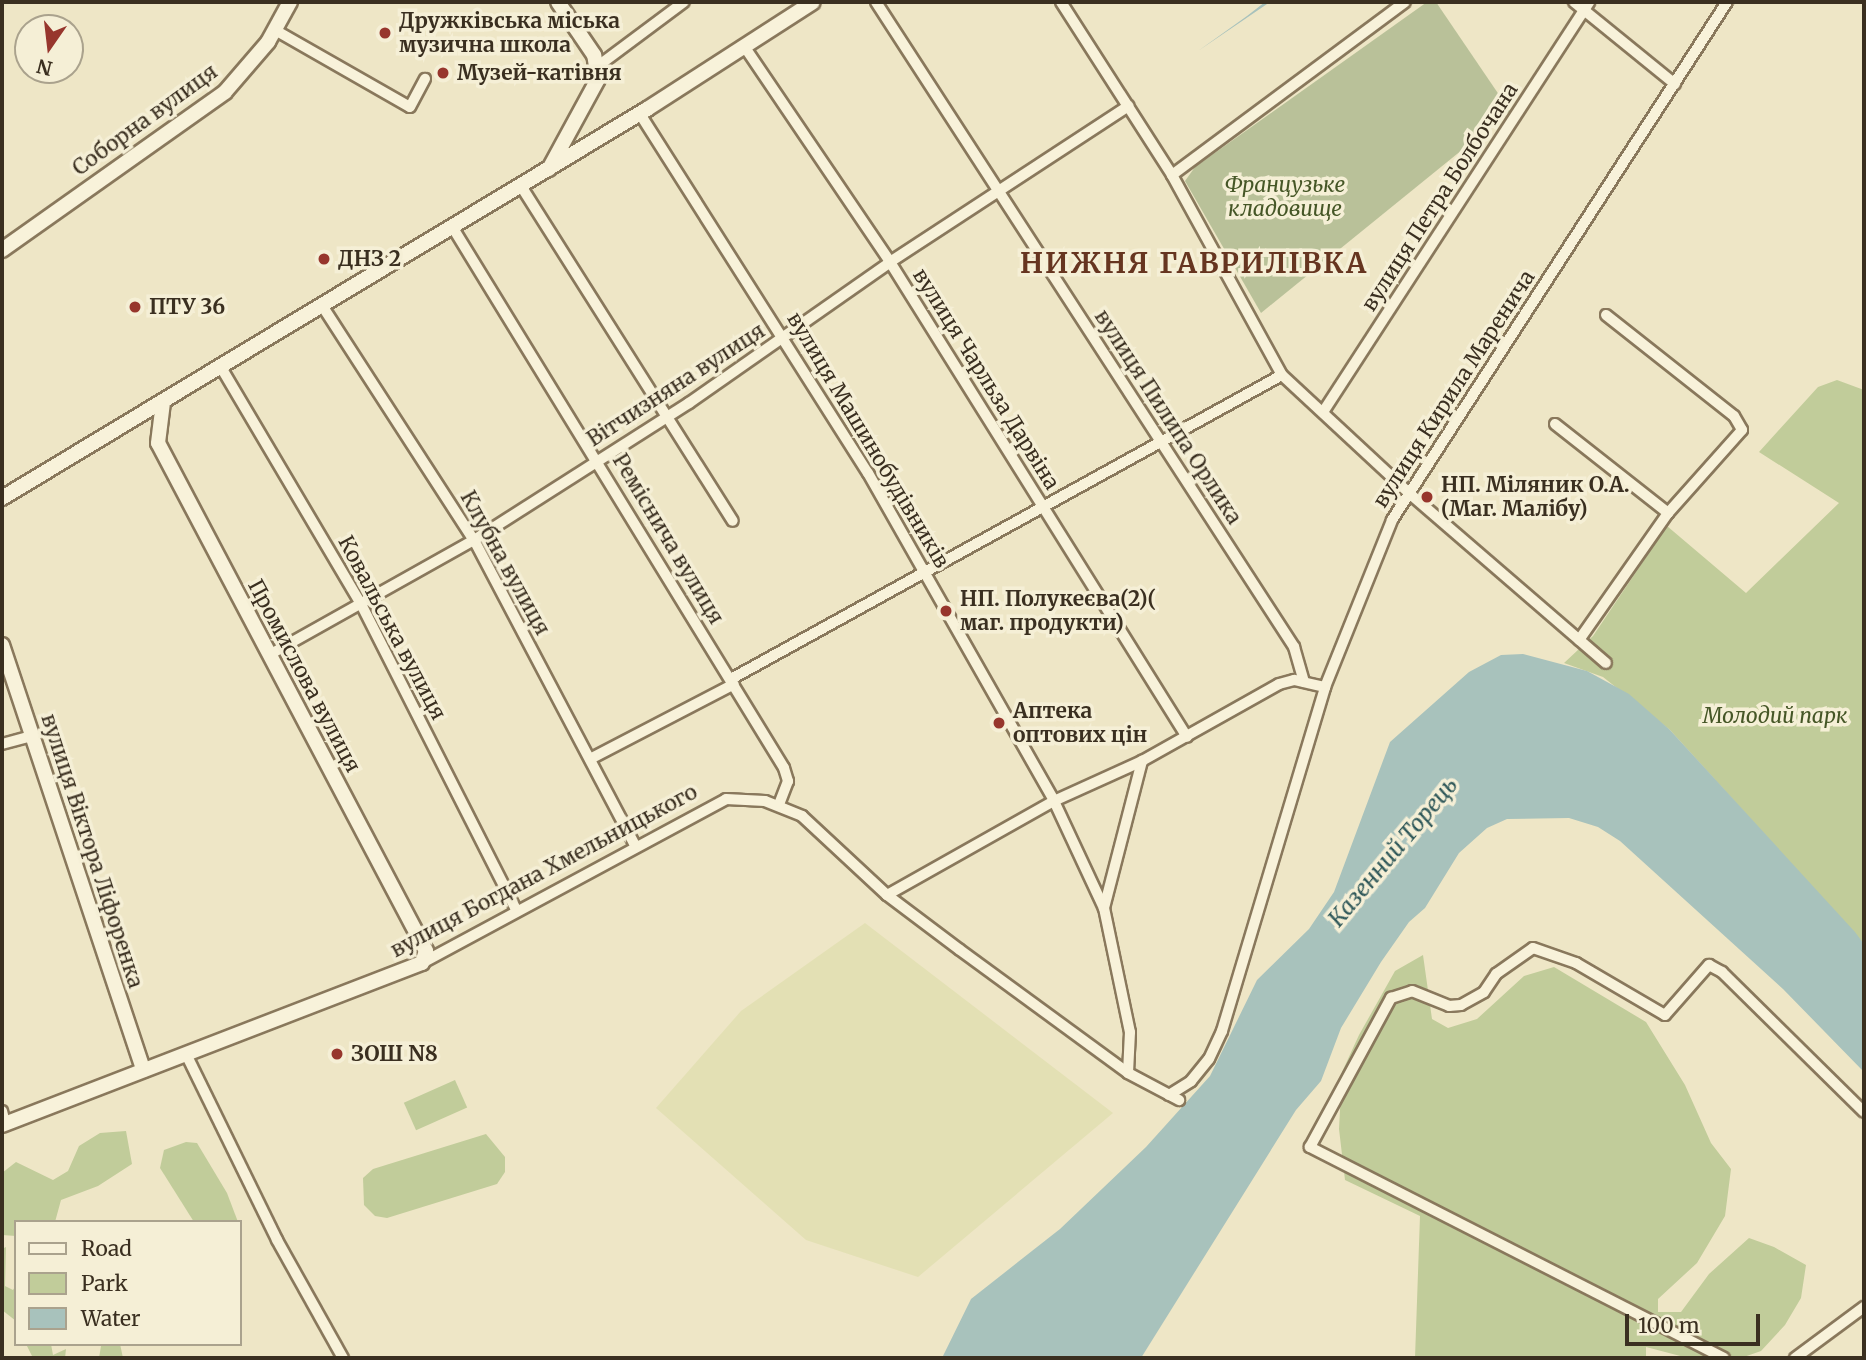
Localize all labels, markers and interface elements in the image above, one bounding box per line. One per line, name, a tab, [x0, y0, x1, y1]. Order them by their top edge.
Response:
place label: Дружківська міська музична школа	[399, 8, 620, 58]
north arrow	[14, 14, 84, 84]
marker: Дружківська міська музична школа	[377, 25, 393, 41]
text: N	[34, 54, 55, 81]
street label: Соборна вулиця	[68, 59, 222, 181]
place label: Музей-катівня	[457, 60, 622, 86]
marker: Музей-катівня	[435, 65, 451, 81]
street label: вулиця Петра Болбочана	[1357, 78, 1523, 316]
park label: Французьке кладовище	[1225, 172, 1345, 222]
place label: ДНЗ 2	[338, 246, 401, 272]
district label: НИЖНЯ ГАВРИЛІВКА	[1022, 246, 1366, 280]
marker: ДНЗ 2	[316, 251, 332, 267]
street label: вулиця Чарльза Дарвіна	[907, 264, 1065, 494]
street label: вулиця Кирила Маренича	[1368, 266, 1540, 512]
place label: ПТУ 36	[149, 294, 225, 320]
marker: ПТУ 36	[127, 299, 143, 315]
street label: вулиця Пилипа Орлика	[1089, 305, 1247, 529]
street label: вулиця Машинобудівників	[782, 308, 954, 572]
street label: Вітчизняна вулиця	[582, 318, 770, 452]
street label: Реміснича вулиця	[607, 449, 729, 629]
place label: НП. Міляник О.А. (Маг. Малібу)	[1441, 472, 1630, 522]
street label: Клубна вулиця	[455, 486, 555, 640]
marker: НП. Міляник О.А. (Маг. Малібу)	[1419, 489, 1435, 505]
street label: Ковальська вулиця	[333, 532, 451, 724]
street label: Промислова вулиця	[242, 575, 366, 777]
place label: НП. Полукеєва(2)( маг. продукти)	[960, 586, 1157, 636]
marker: НП. Полукеєва(2)( маг. продукти)	[938, 603, 954, 619]
place label: Аптека оптових цін	[1013, 698, 1147, 748]
park label: Молодий парк	[1703, 703, 1847, 729]
street label: вулиця Віктора Ліфоренка	[36, 711, 148, 991]
marker: Аптека оптових цін	[991, 715, 1007, 731]
water label: Казенний Торець	[1322, 772, 1464, 932]
street label: вулиця Богдана Хмельницького	[386, 779, 702, 963]
place label: ЗОШ N8	[351, 1041, 438, 1067]
marker: ЗОШ N8	[329, 1046, 345, 1062]
legend	[14, 1220, 242, 1346]
text: Road	[81, 1235, 132, 1262]
text: Park	[81, 1270, 128, 1297]
scale bar	[1628, 1300, 1763, 1344]
text: Water	[81, 1305, 140, 1332]
text: 100 m	[1638, 1312, 1700, 1339]

